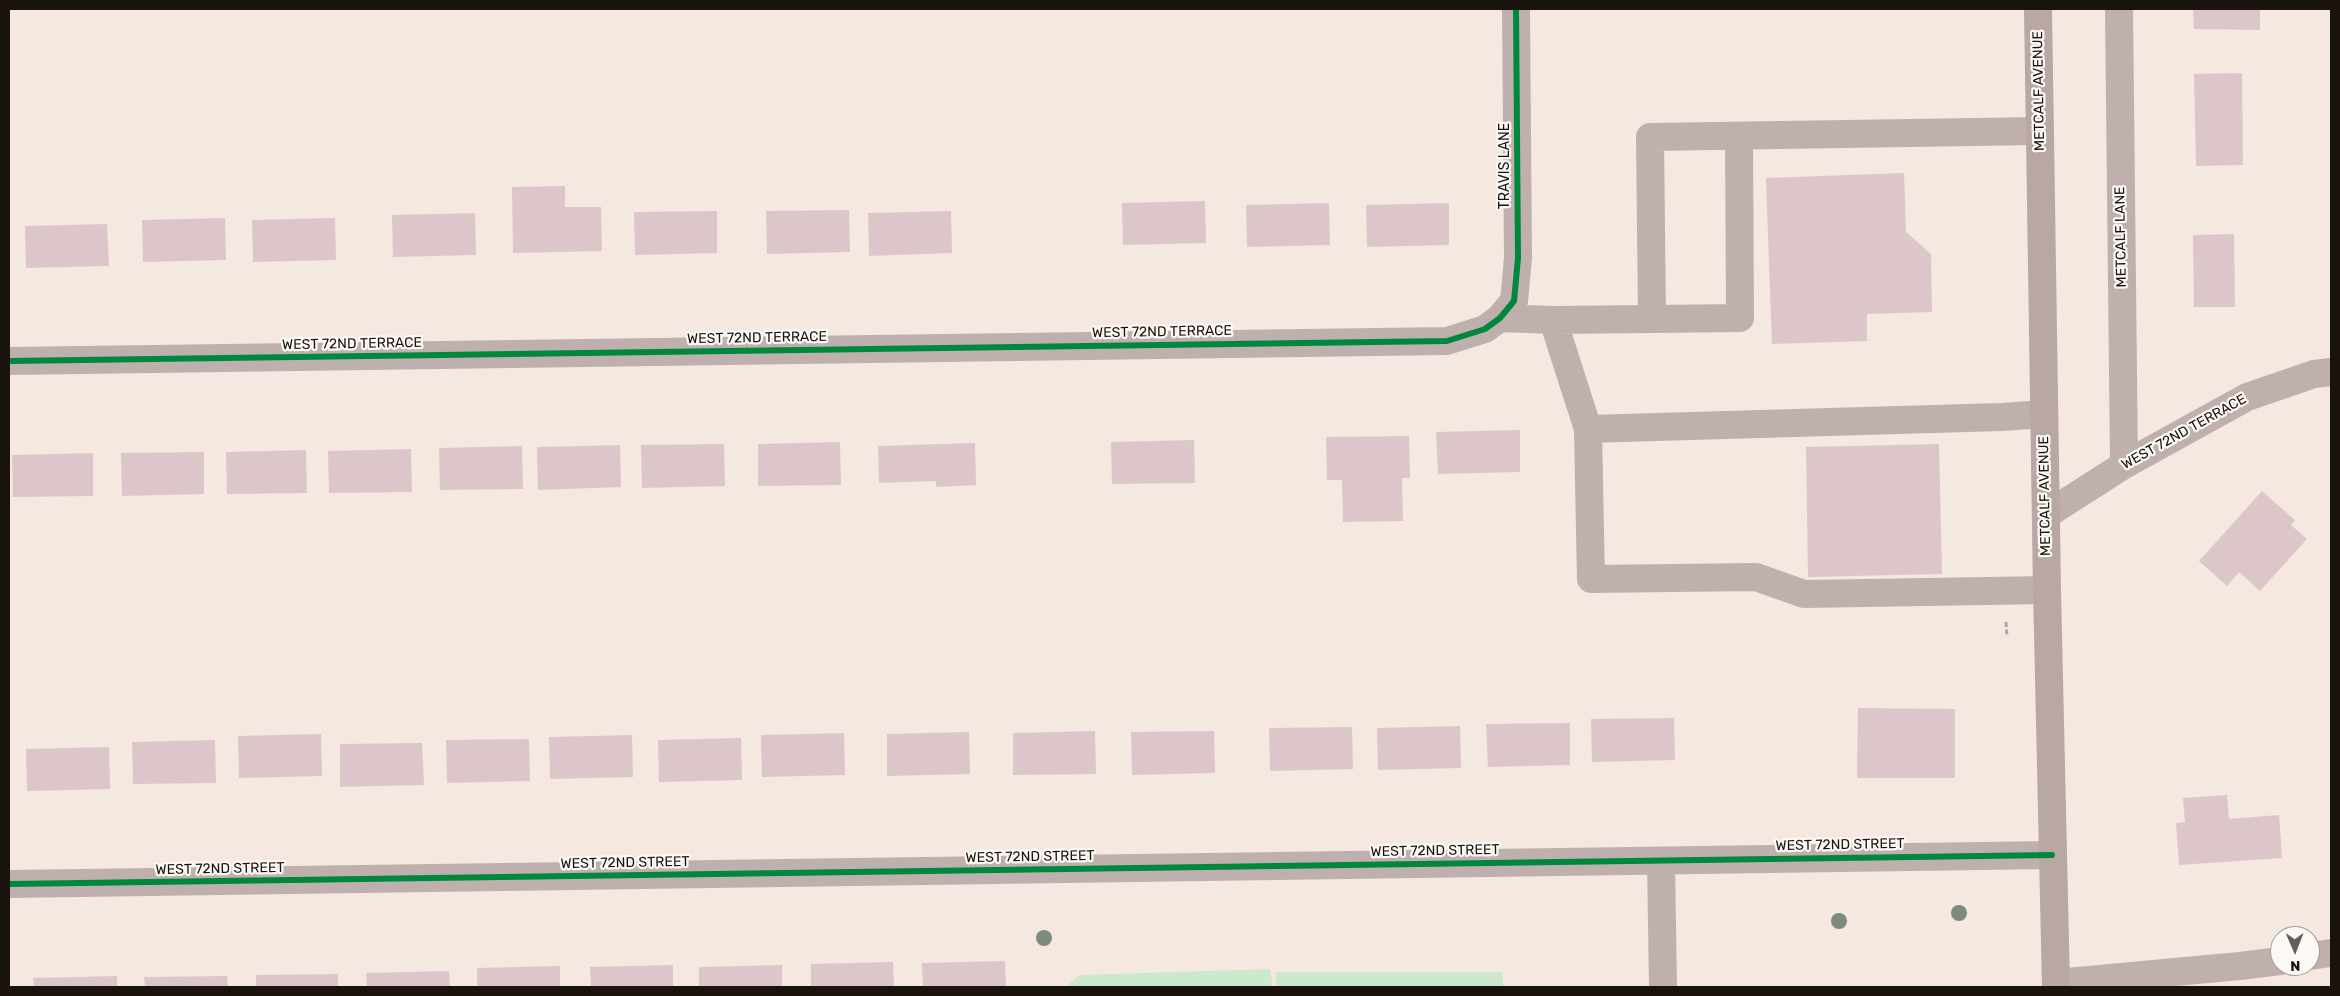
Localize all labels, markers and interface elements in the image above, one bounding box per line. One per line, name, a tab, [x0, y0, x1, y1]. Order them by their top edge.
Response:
street label: METCALF AVENUE	[2030, 31, 2048, 151]
street label: TRAVIS LANE	[1497, 123, 1513, 209]
street label: METCALF LANE	[2112, 186, 2130, 288]
street label: WEST 72ND TERRACE	[1092, 322, 1232, 342]
street label: WEST 72ND TERRACE	[687, 328, 827, 348]
street label: WEST 72ND TERRACE	[282, 334, 422, 354]
street label: WEST 72ND TERRACE	[2119, 391, 2249, 473]
street label: METCALF AVENUE	[2036, 436, 2054, 556]
street label: WEST 72ND STREET	[1775, 835, 1905, 855]
street label: WEST 72ND STREET	[1370, 841, 1500, 861]
street label: WEST 72ND STREET	[965, 847, 1095, 867]
street label: WEST 72ND STREET	[560, 853, 690, 873]
street label: WEST 72ND STREET	[155, 859, 285, 879]
north arrow	[2270, 926, 2320, 976]
text: N	[2290, 957, 2300, 974]

